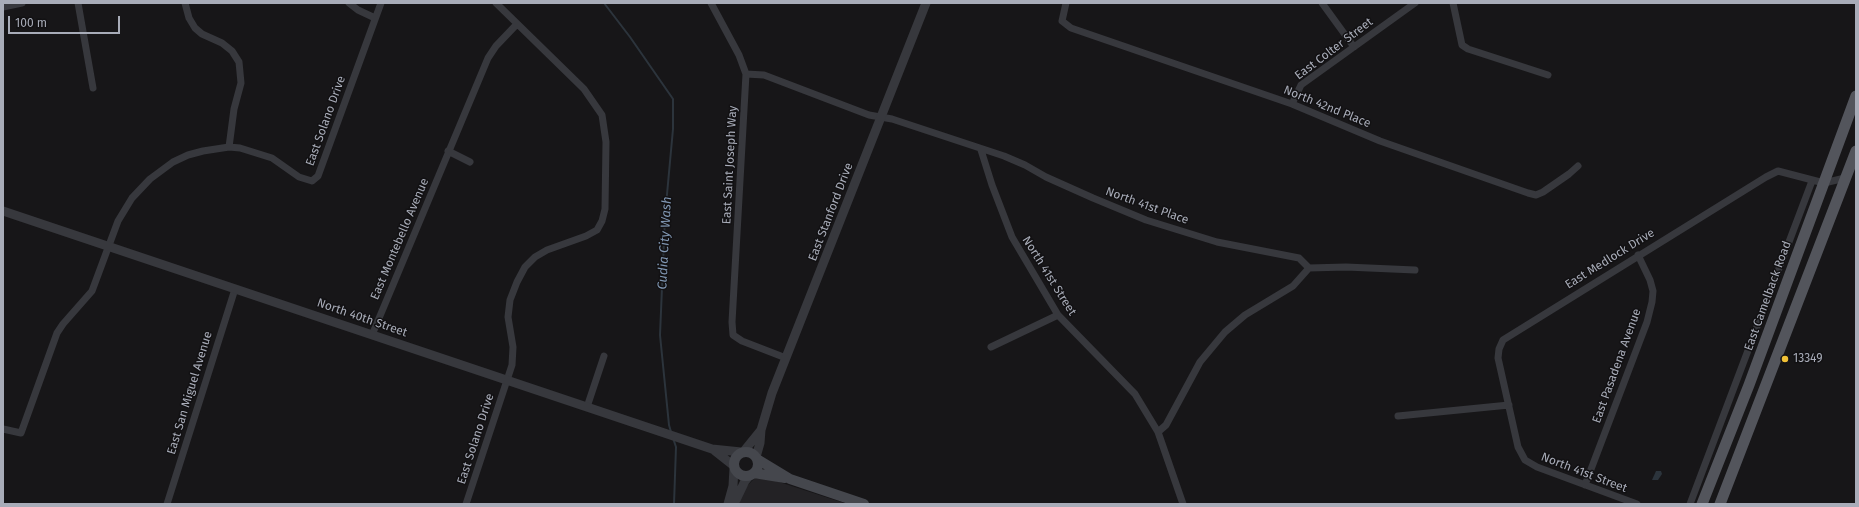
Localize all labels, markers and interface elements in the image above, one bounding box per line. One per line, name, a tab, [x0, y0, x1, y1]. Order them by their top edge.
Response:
scale bar	[10, 8, 122, 34]
street label: East Colter Street	[1292, 15, 1376, 83]
text: 100 m	[15, 16, 47, 30]
street label: East Solano Drive	[303, 74, 349, 168]
street label: North 42nd Place	[1281, 83, 1373, 131]
street label: East Saint Joseph Way	[720, 105, 740, 225]
street label: East Stanford Drive	[806, 161, 856, 263]
street label: East Montebello Avenue	[368, 176, 432, 302]
street label: North 41st Place	[1104, 184, 1190, 228]
water label: Cudia City Wash	[655, 196, 675, 290]
street label: East Medlock Drive	[1563, 226, 1657, 292]
street label: North 41st Street	[1019, 234, 1079, 318]
street label: East Camelback Road	[1741, 239, 1795, 353]
street label: North 40th Street	[315, 296, 409, 340]
street label: East Pasadena Avenue	[1590, 307, 1644, 425]
street label: East San Miguel Avenue	[164, 330, 216, 456]
place label: 13349	[1793, 352, 1823, 366]
marker: 13349	[1780, 354, 1790, 364]
street label: East Solano Drive	[455, 392, 497, 486]
street label: North 41st Street	[1539, 450, 1629, 496]

